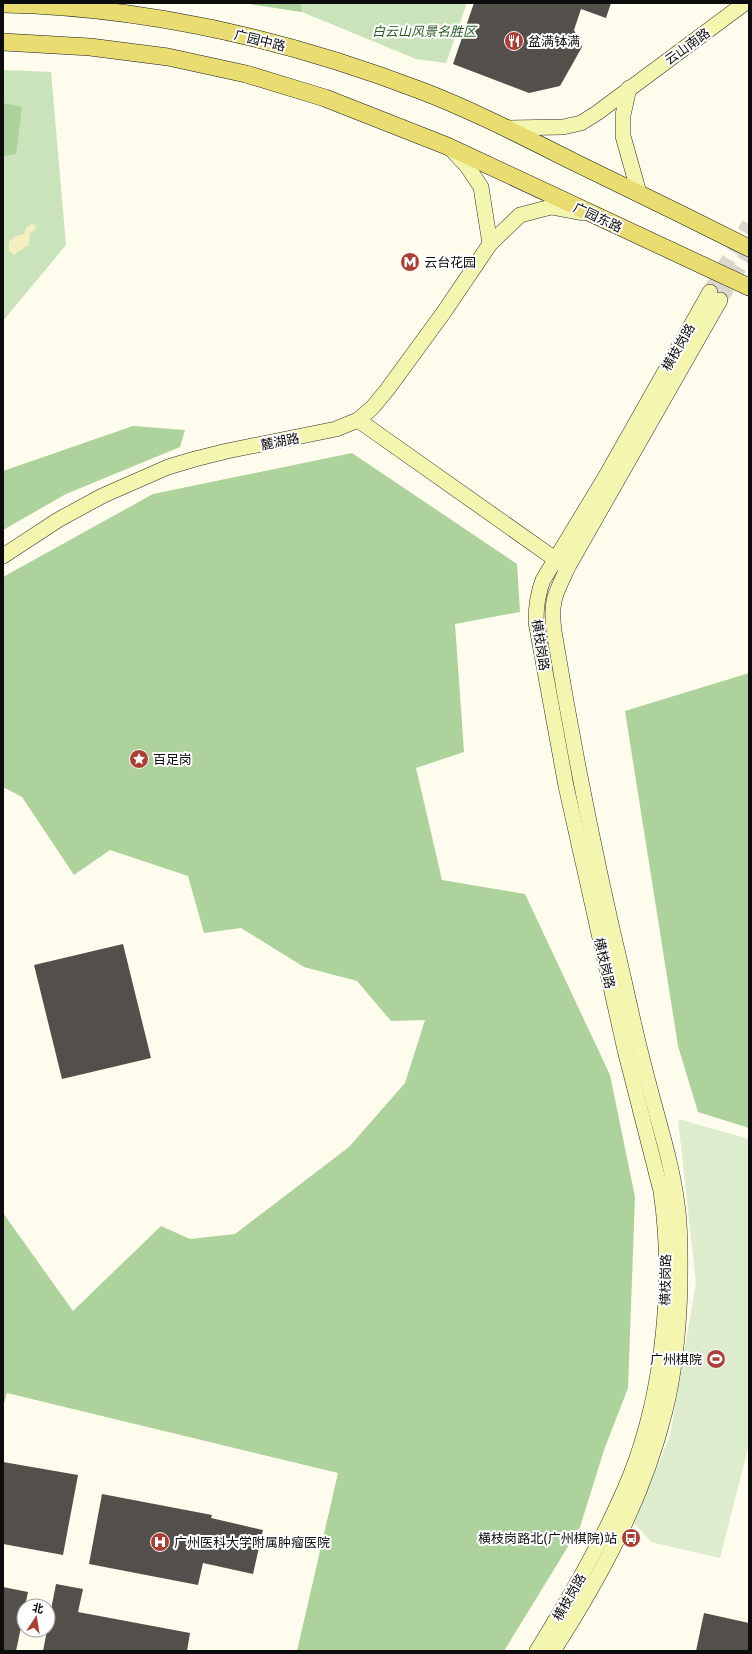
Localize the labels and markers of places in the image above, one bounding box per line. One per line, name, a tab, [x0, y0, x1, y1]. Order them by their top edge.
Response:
restaurant icon: 盆满钵满	[503, 30, 525, 52]
place label: 盆满钵满	[528, 31, 580, 50]
metro station icon: 云台花园	[399, 251, 421, 273]
place label: 云台花园	[424, 252, 476, 271]
place icon: 百足岗	[128, 748, 150, 770]
place label: 百足岗	[153, 749, 192, 768]
sports icon: 广州棋院	[705, 1348, 727, 1370]
place label: 广州棋院	[650, 1349, 702, 1368]
bus stop icon: 横枝岗路北(广州棋院)站	[620, 1527, 642, 1549]
place label: 横枝岗路北(广州棋院)站	[478, 1528, 617, 1547]
hospital icon: 广州医科大学附属肿瘤医院	[149, 1531, 171, 1553]
place label: 广州医科大学附属肿瘤医院	[174, 1532, 330, 1551]

